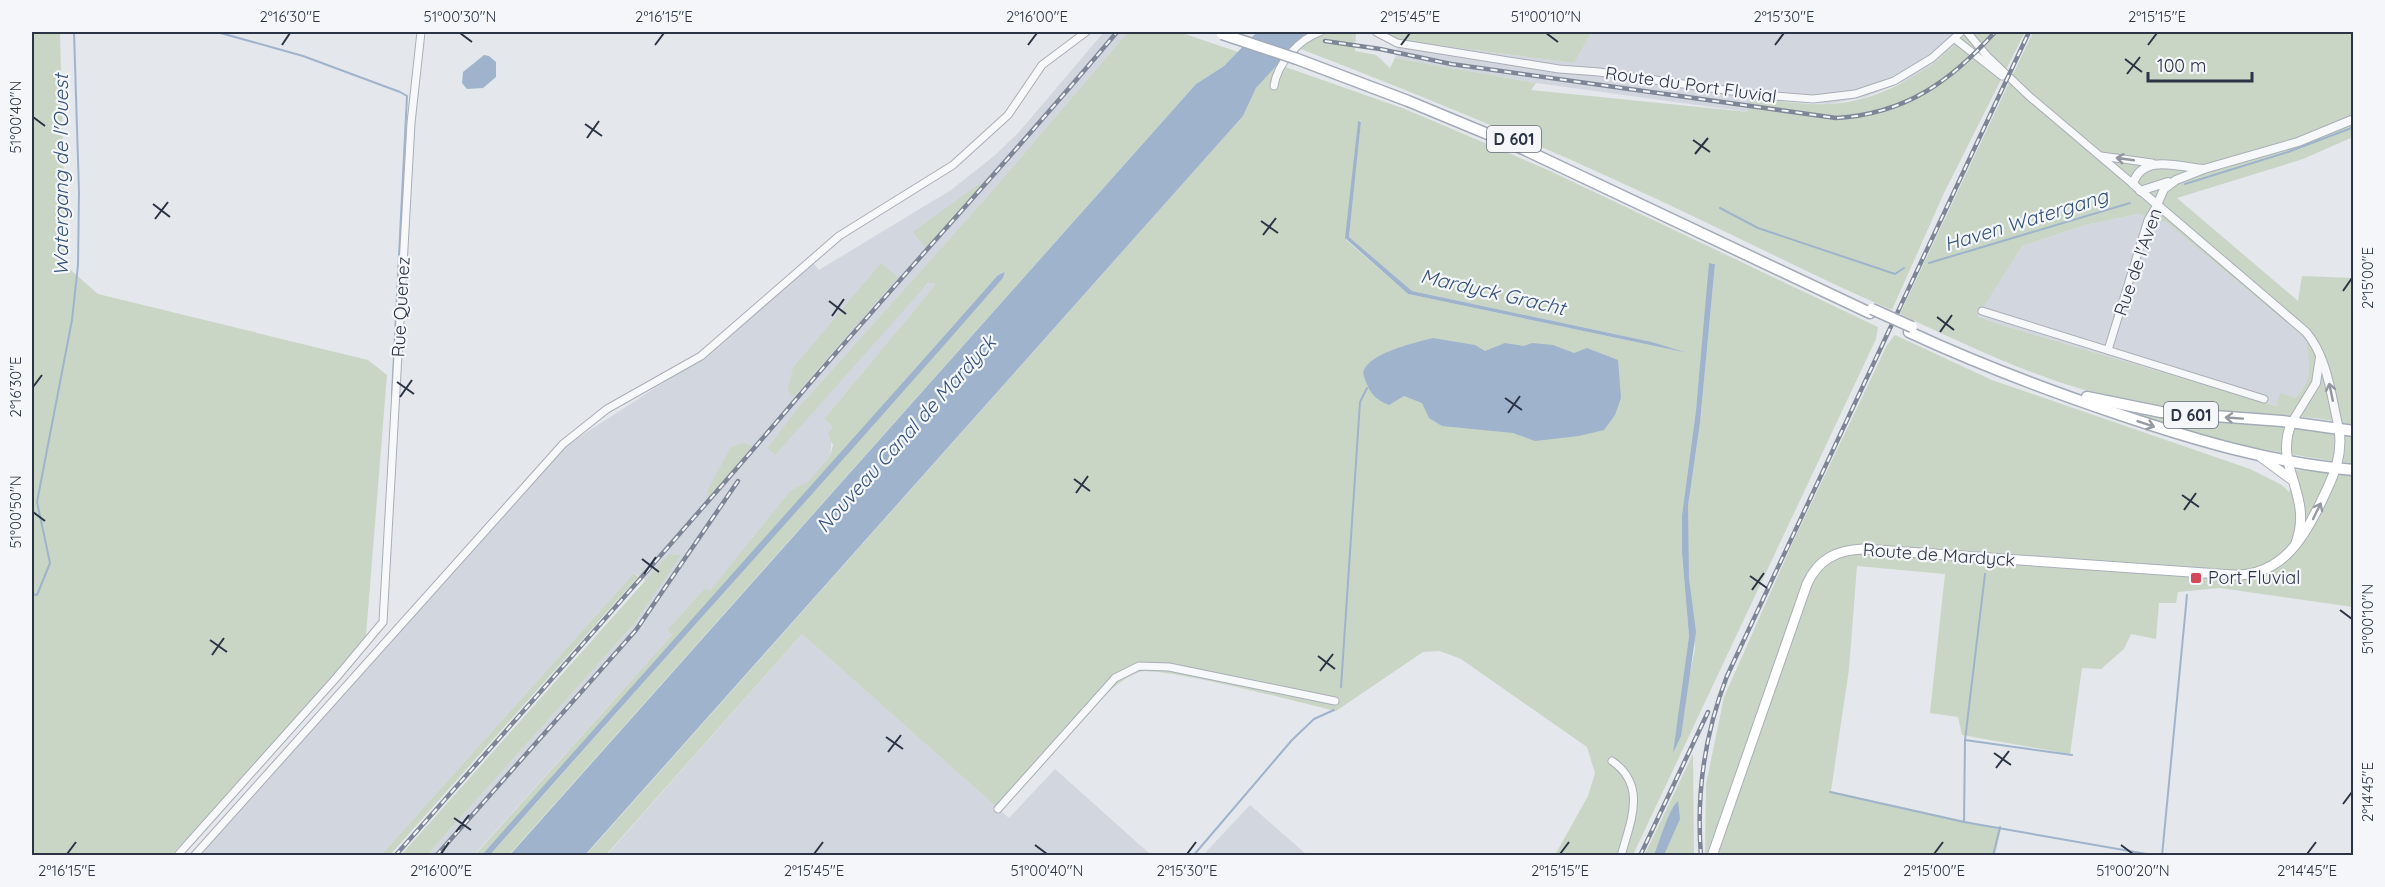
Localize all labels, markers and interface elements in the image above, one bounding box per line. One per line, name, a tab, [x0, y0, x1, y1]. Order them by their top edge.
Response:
text: 2°16'30"E	[260, 7, 320, 26]
text: 51°00'30"N	[424, 7, 496, 26]
text: 2°16'15"E	[635, 7, 693, 26]
text: 2°16'00"E	[1006, 7, 1068, 26]
text: 2°15'45"E	[1380, 7, 1440, 26]
text: 51°00'10"N	[1511, 7, 1581, 26]
text: 2°15'30"E	[1754, 7, 1814, 26]
text: 2°15'15"E	[2128, 7, 2186, 26]
scale bar	[2148, 45, 2252, 83]
text: 100 m	[2157, 54, 2206, 77]
street label: Route du Port Fluvial	[1604, 61, 1778, 108]
water label: Watergang de l'Ouest	[48, 72, 73, 276]
text: 51°00'40"N	[6, 81, 25, 153]
road number: D 601	[1487, 126, 1541, 152]
one-way arrow	[2116, 154, 2136, 165]
water label: Haven Watergang	[1941, 182, 2112, 256]
street label: Rue de l'Aven	[2108, 205, 2167, 319]
text: 2°15'00"E	[2358, 247, 2377, 309]
street label: Rue Quenez	[386, 256, 415, 358]
water label: Mardyck Gracht	[1418, 263, 1570, 321]
water label: Nouveau Canal de Mardyck	[810, 328, 1002, 537]
text: 2°16'30"E	[6, 357, 25, 417]
one-way arrow	[2324, 383, 2336, 402]
road number: D 601	[2164, 402, 2218, 428]
one-way arrow	[2225, 412, 2245, 423]
one-way arrow	[2136, 419, 2154, 430]
text: 51°00'50"N	[6, 475, 25, 549]
one-way arrow	[2312, 502, 2323, 520]
street label: Route de Mardyck	[1862, 538, 2016, 571]
place label: Port Fluvial	[2208, 566, 2300, 589]
marker: Port Fluvial	[2189, 571, 2203, 585]
text: 51°00'10"N	[2358, 584, 2377, 654]
text: 2°14'45"E	[2358, 762, 2377, 822]
text: 2°16'15"E	[38, 861, 96, 880]
text: 2°16'00"E	[410, 861, 472, 880]
text: 2°15'45"E	[784, 861, 844, 880]
text: 51°00'40"N	[1011, 861, 1083, 880]
text: 2°15'30"E	[1157, 861, 1217, 880]
text: 2°15'15"E	[1531, 861, 1589, 880]
text: 2°15'00"E	[1903, 861, 1965, 880]
text: 51°00'20"N	[2096, 861, 2170, 880]
text: 2°14'45"E	[2277, 861, 2337, 880]

